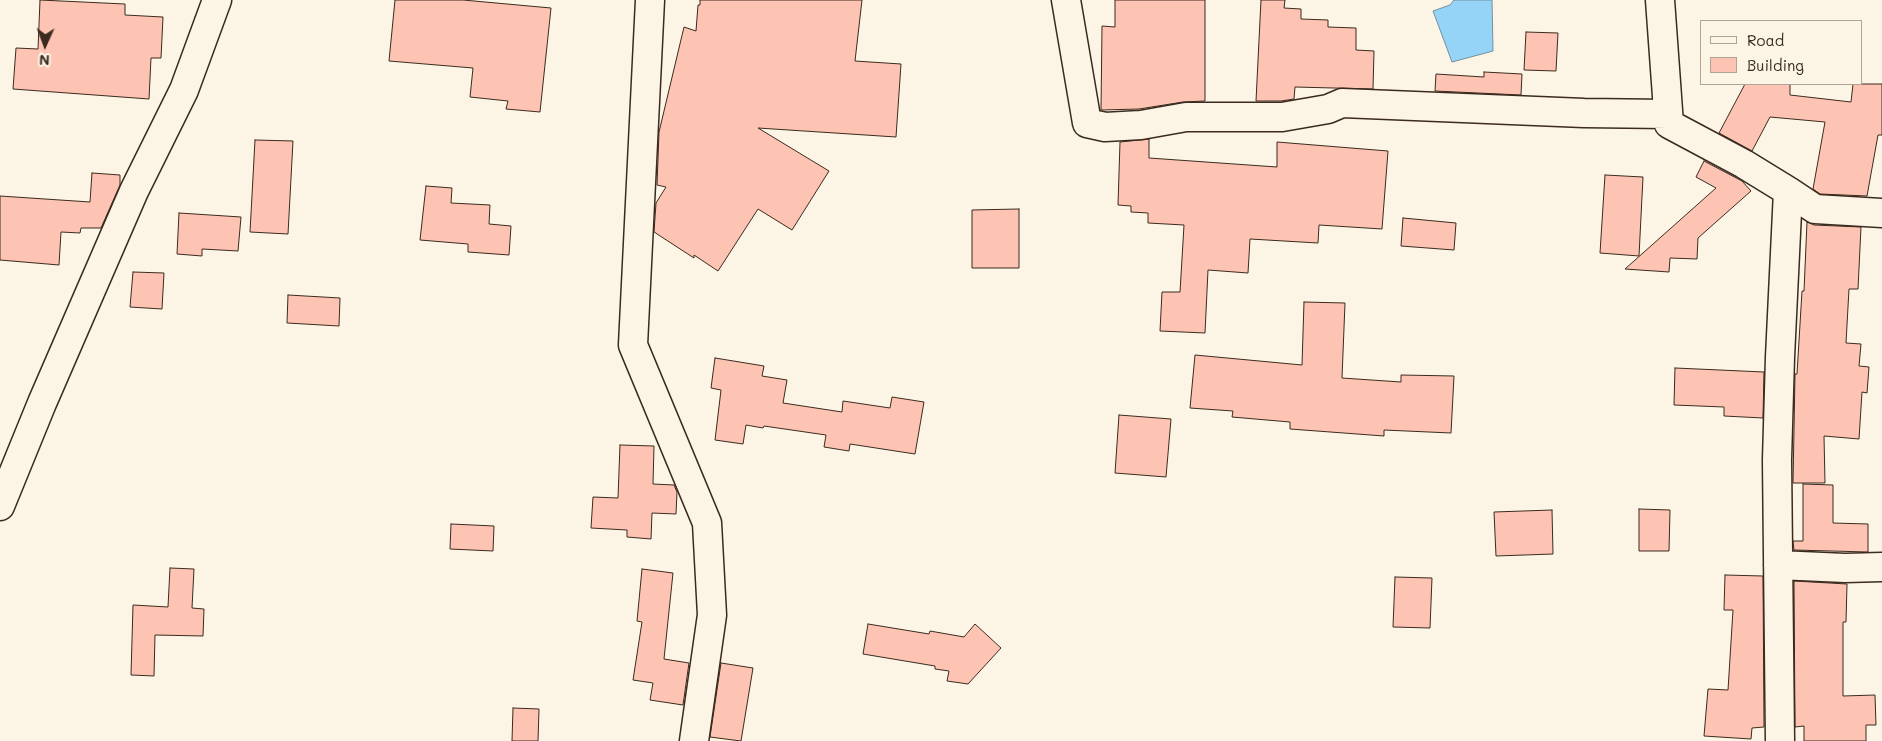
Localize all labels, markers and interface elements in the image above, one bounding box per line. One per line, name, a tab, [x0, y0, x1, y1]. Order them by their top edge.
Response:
north arrow	[20, 20, 70, 70]
legend	[1700, 20, 1862, 85]
text: Road	[1747, 30, 1784, 50]
text: N	[39, 51, 50, 70]
text: Building	[1747, 55, 1804, 75]

